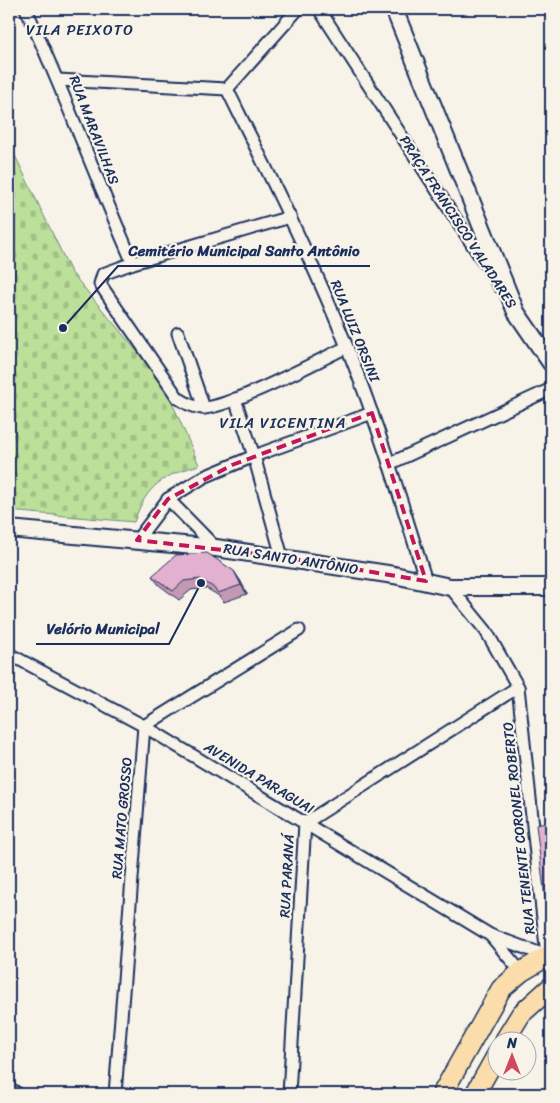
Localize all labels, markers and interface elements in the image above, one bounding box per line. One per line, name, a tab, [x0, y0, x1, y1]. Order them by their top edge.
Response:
district label: VILA PEIXOTO	[26, 17, 134, 43]
street label: RUA MARAVILHAS	[62, 72, 126, 188]
street label: PRAÇA FRANCISCO VALADARES	[392, 130, 524, 314]
callout: Cemitério Municipal Santo Antônio	[118, 236, 370, 266]
text: Cemitério Municipal Santo Antônio	[127, 238, 360, 264]
street label: RUA LUIZ ORSINI	[323, 276, 387, 387]
district label: VILA VICENTINA	[220, 410, 346, 436]
street label: RUA SANTO ANTÔNIO	[222, 536, 360, 582]
callout: Velório Municipal	[36, 614, 169, 644]
text: Velório Municipal	[47, 616, 160, 642]
street label: RUA TENENTE CORONEL ROBERTO	[495, 721, 543, 935]
street label: AVENIDA PARAGUAI	[198, 735, 320, 821]
street label: RUA MATO GROSSO	[104, 756, 140, 880]
street label: RUA PARANÁ	[272, 832, 302, 918]
north arrow	[488, 1030, 538, 1080]
text: N	[506, 1031, 517, 1056]

